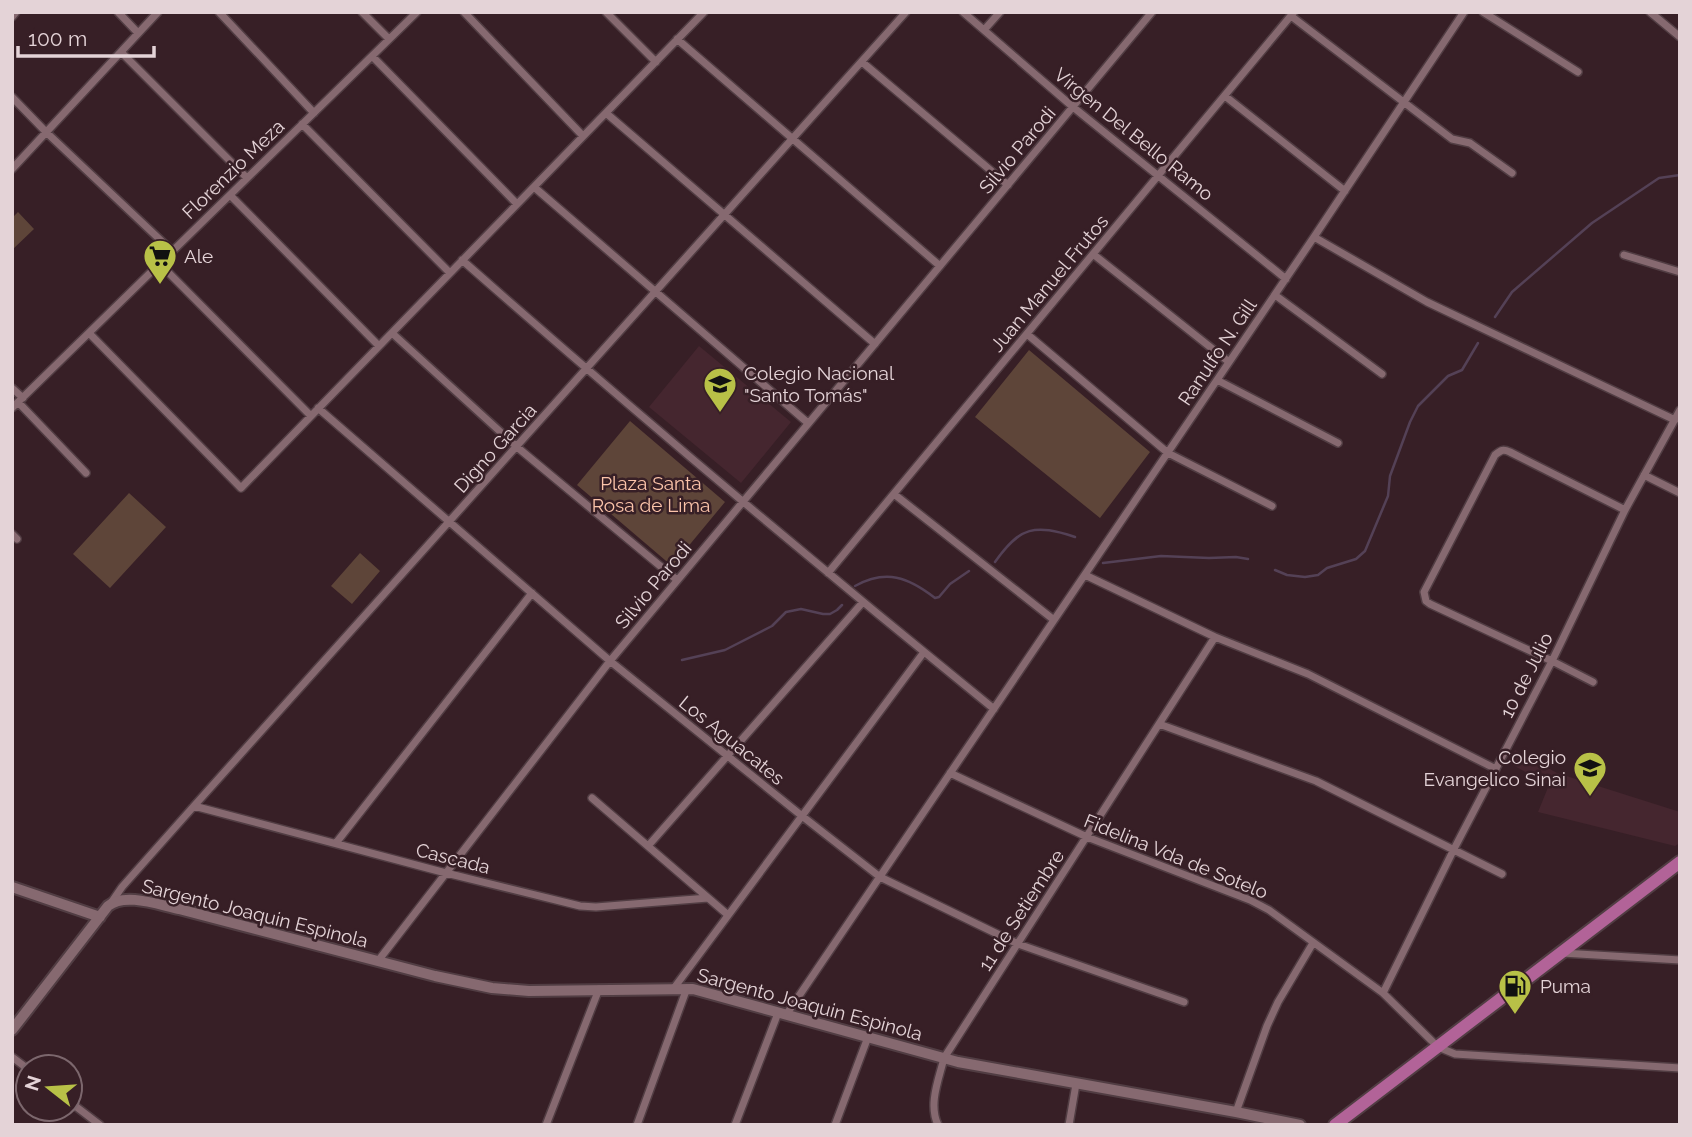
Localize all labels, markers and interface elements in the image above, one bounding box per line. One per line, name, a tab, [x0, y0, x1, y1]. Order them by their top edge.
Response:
scale bar	[18, 14, 154, 58]
text: 100 m	[28, 26, 87, 51]
street label: Virgen Del Bello Ramo	[1050, 63, 1218, 205]
street label: Silvio Parodi	[974, 102, 1060, 198]
street label: Florenzio Meza	[177, 115, 289, 223]
street label: Juan Manuel Frutos	[985, 210, 1113, 356]
supermarket icon: Ale	[141, 237, 179, 286]
place label: Ale	[184, 245, 213, 267]
street label: Ranulfo N. Gill	[1173, 294, 1261, 409]
place label: Colegio Nacional "Santo Tomás"	[744, 362, 895, 406]
school or university icon: Colegio Nacional "Santo Tomás"	[701, 365, 739, 414]
street label: Digno Garcia	[449, 399, 541, 497]
park label: Plaza Santa Rosa de Lima	[592, 472, 710, 516]
street label: Silvio Parodi	[610, 537, 696, 633]
street label: 10 de Julio	[1495, 629, 1557, 721]
street label: Los Aguacates	[675, 691, 789, 789]
place label: Colegio Evangelico Sinai	[1424, 746, 1566, 790]
school or university icon: Colegio Evangelico Sinai	[1571, 749, 1609, 798]
street label: Fidelina Vda de Sotelo	[1081, 809, 1271, 903]
street label: Cascada	[414, 838, 492, 878]
street label: 11 de Setiembre	[974, 845, 1068, 975]
street label: Sargento Joaquin Espinola	[140, 874, 370, 952]
street label: Sargento Joaquin Espinola	[695, 963, 925, 1045]
fuel station icon: Puma	[1496, 967, 1534, 1016]
place label: Puma	[1540, 975, 1591, 997]
north arrow	[14, 1053, 84, 1123]
text: N	[20, 1073, 45, 1093]

